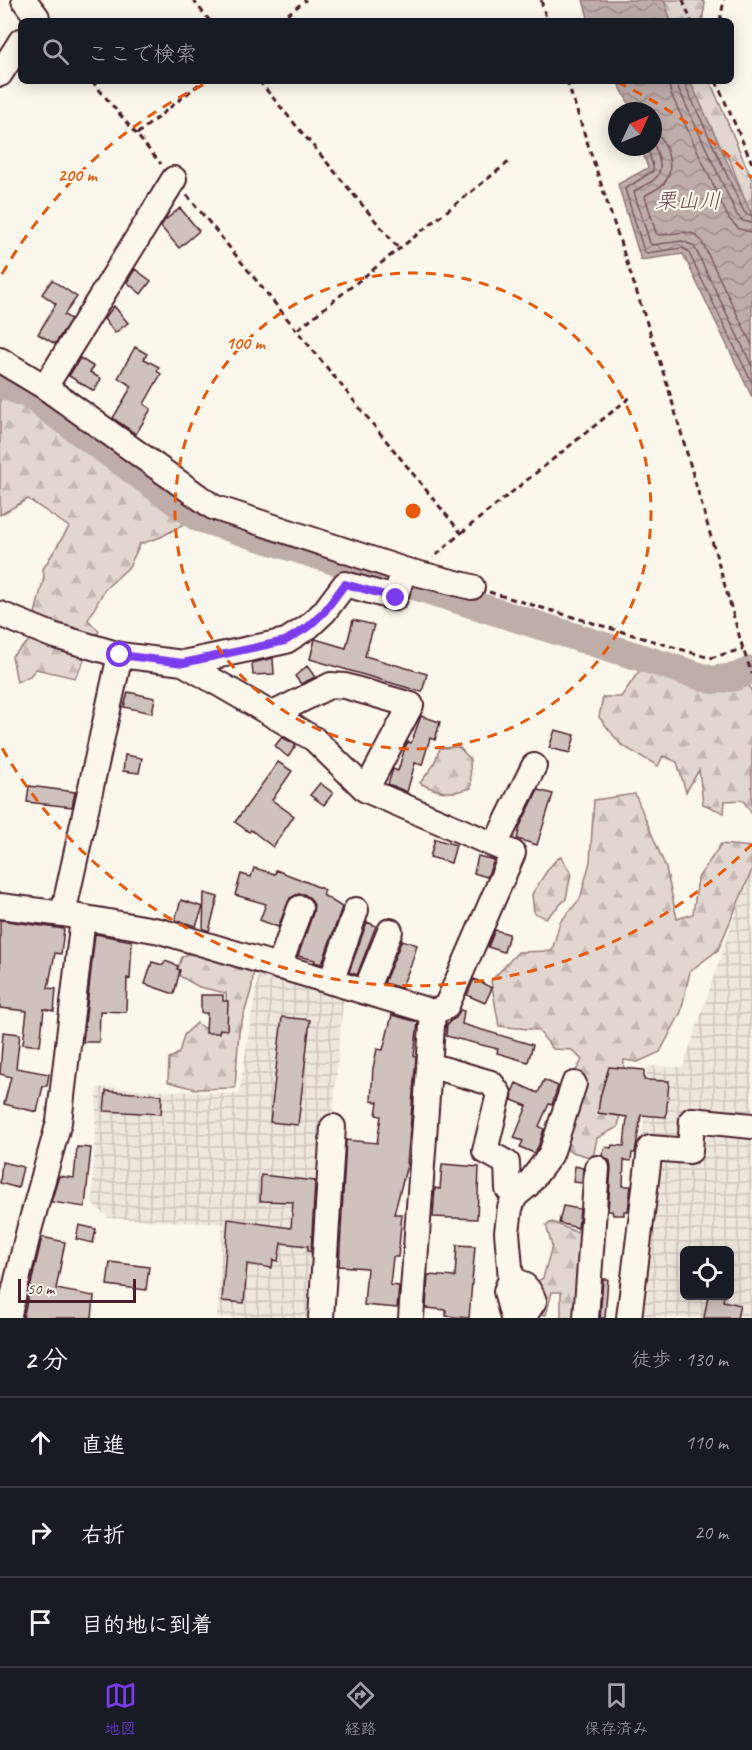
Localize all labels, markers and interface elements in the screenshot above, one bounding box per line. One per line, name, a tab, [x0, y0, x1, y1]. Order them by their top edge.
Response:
search box	[18, 18, 734, 84]
icon: search	[39, 35, 72, 68]
text: ここで検索	[87, 40, 197, 68]
north arrow	[608, 102, 662, 156]
text: 200 m	[58, 164, 98, 186]
water label: 栗山川	[655, 187, 721, 215]
text: 100 m	[226, 332, 266, 354]
centre of rings	[403, 501, 423, 521]
route end	[382, 584, 408, 610]
route start	[106, 641, 132, 667]
map controls	[680, 1246, 734, 1300]
button: locate	[680, 1246, 734, 1300]
scale bar	[18, 1276, 136, 1304]
text: 50 m	[27, 1279, 54, 1299]
text: 2 分	[24, 1343, 68, 1376]
text: 徒歩 · 130 m	[632, 1347, 728, 1372]
icon: ahead	[24, 1426, 57, 1459]
text: 110 m	[685, 1430, 728, 1455]
text: 直進	[81, 1431, 125, 1459]
icon: right	[24, 1516, 57, 1549]
text: 20 m	[694, 1520, 728, 1545]
text: 右折	[81, 1521, 125, 1549]
icon: arrive	[24, 1606, 57, 1639]
text: 目的地に到着	[81, 1611, 213, 1639]
tab: 地図	[104, 1679, 137, 1739]
tab: 経路	[344, 1679, 377, 1739]
tab: 保存済み	[584, 1679, 648, 1739]

